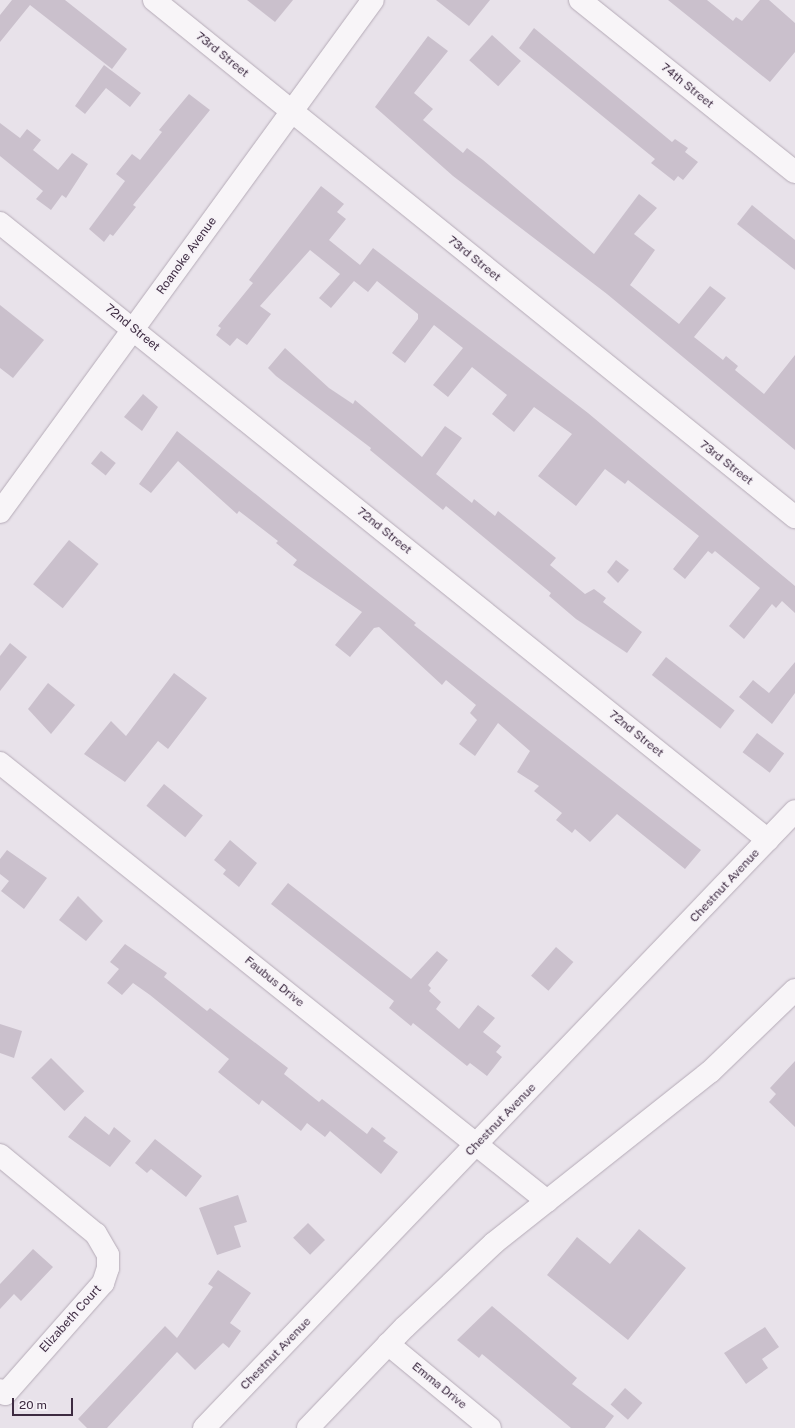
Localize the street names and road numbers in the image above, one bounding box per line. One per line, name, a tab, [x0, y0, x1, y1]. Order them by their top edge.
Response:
street label: 73rd Street	[193, 29, 251, 81]
street label: 74th Street	[658, 60, 716, 112]
street label: Roanoke Avenue	[154, 214, 220, 298]
street label: 73rd Street	[445, 233, 503, 285]
street label: 72nd Street	[102, 301, 162, 355]
street label: 73rd Street	[696, 438, 756, 488]
street label: 72nd Street	[354, 504, 414, 558]
street label: 72nd Street	[606, 707, 666, 761]
street label: Chestnut Avenue	[687, 846, 763, 926]
street label: Faubus Drive	[241, 954, 307, 1010]
street label: Chestnut Avenue	[463, 1081, 539, 1159]
street label: Elizabeth Court	[37, 1282, 105, 1356]
street label: Chestnut Avenue	[238, 1315, 314, 1393]
street label: Emma Drive	[409, 1360, 469, 1412]

